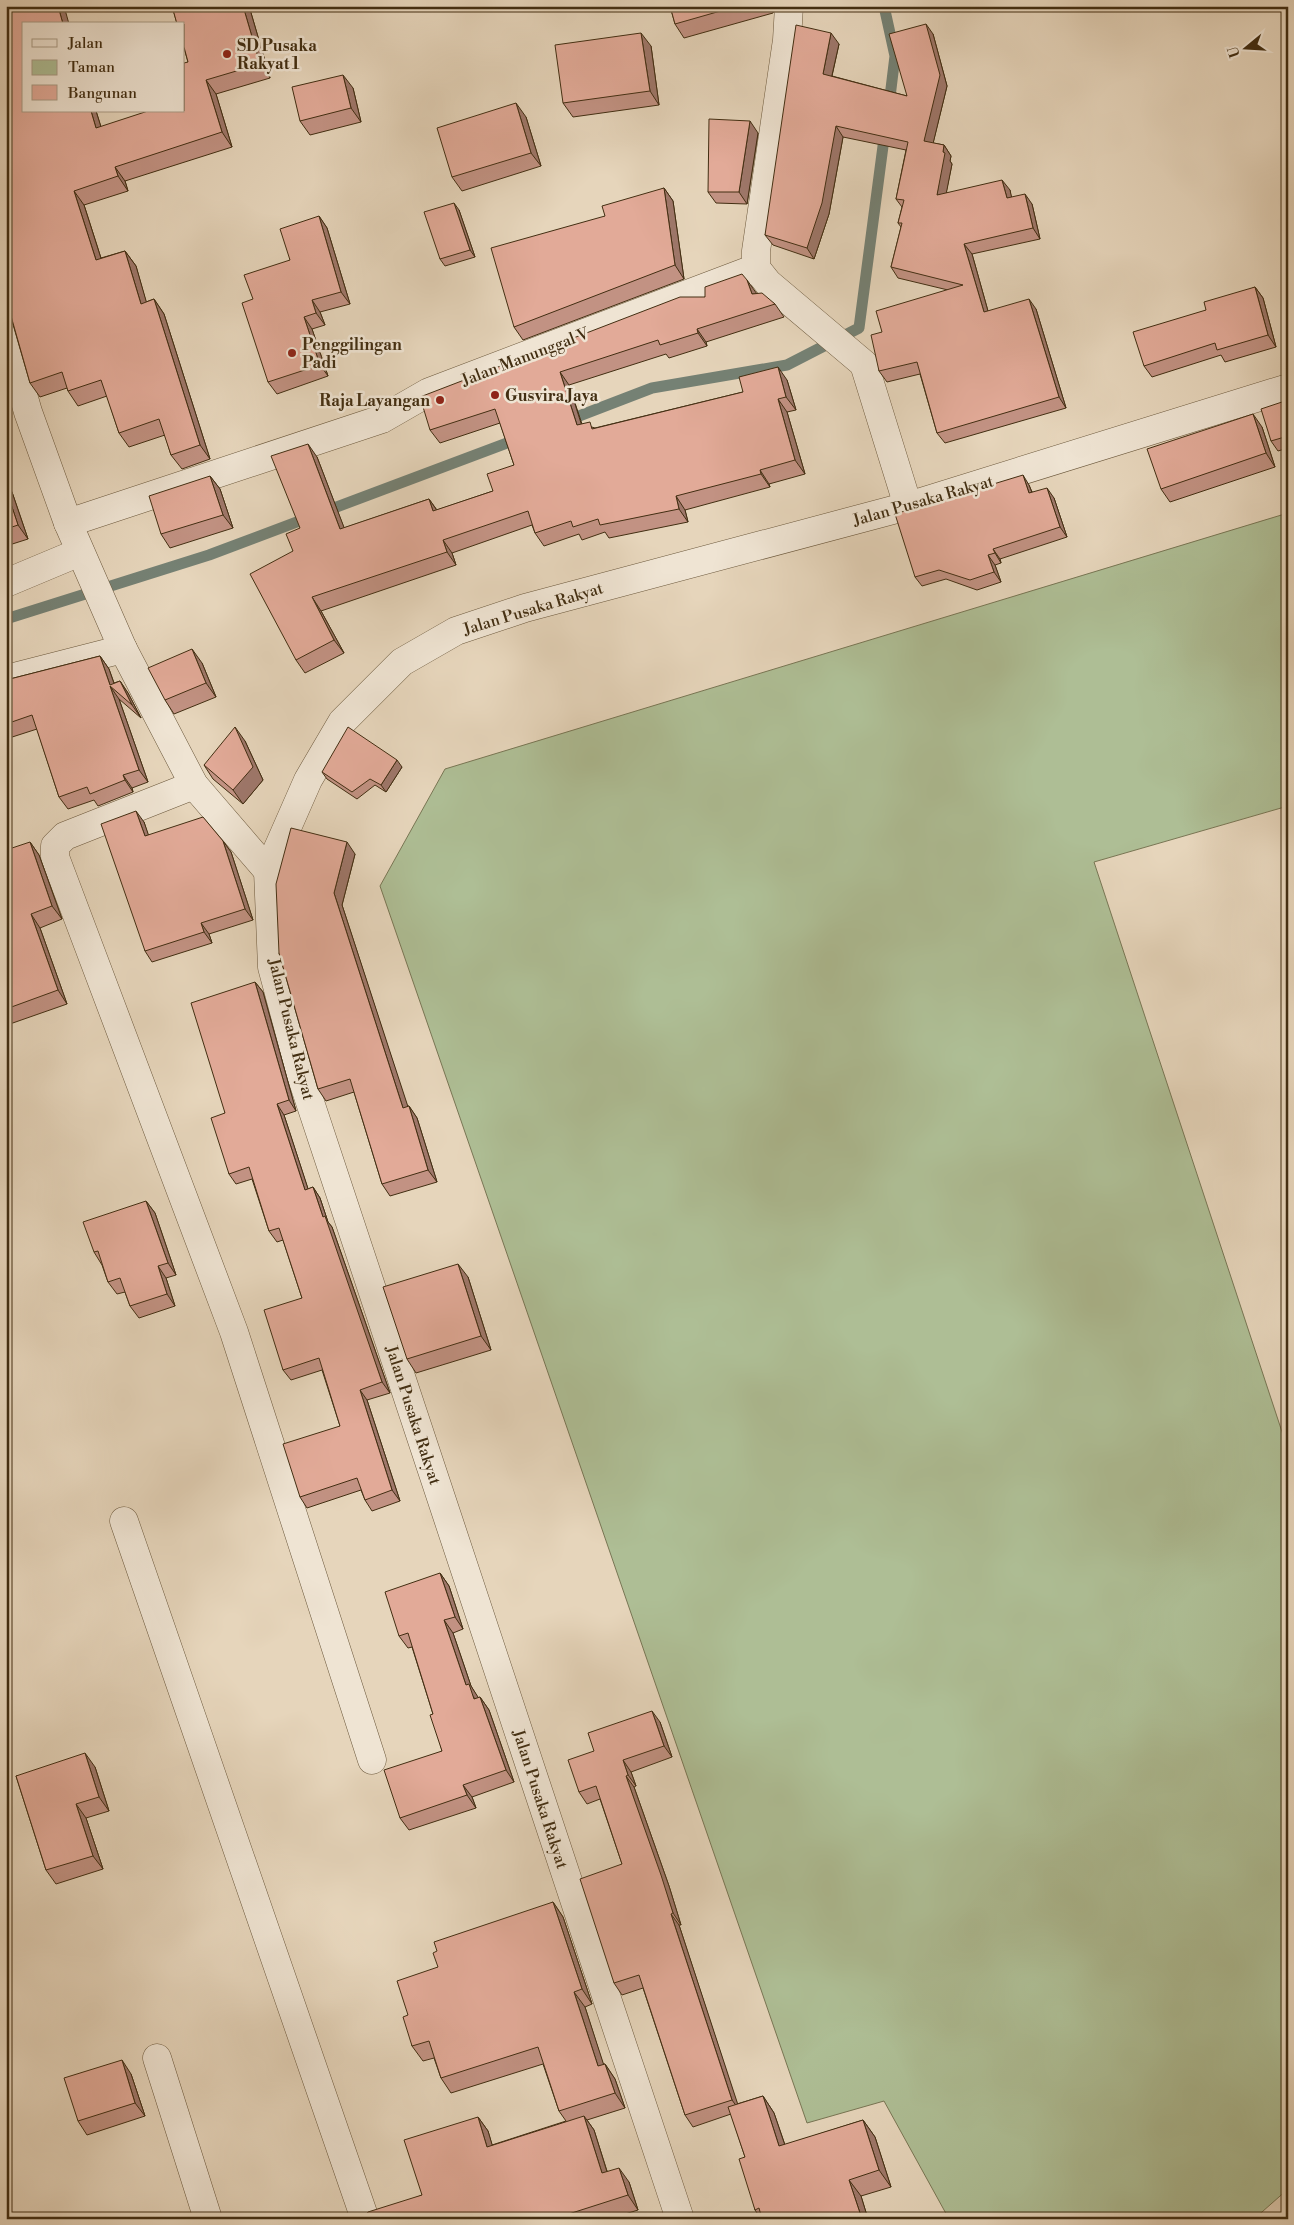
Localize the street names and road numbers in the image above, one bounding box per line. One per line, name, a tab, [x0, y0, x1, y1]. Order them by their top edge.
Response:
street label: Jalan Manunggal V	[458, 323, 593, 391]
street label: Jalan Pusaka Rakyat	[850, 471, 996, 531]
street label: Jalan Pusaka Rakyat	[460, 578, 606, 640]
street label: Jalan Pusaka Rakyat	[264, 955, 318, 1102]
street label: Jalan Pusaka Rakyat	[381, 1342, 445, 1488]
street label: Jalan Pusaka Rakyat	[508, 1726, 572, 1872]

